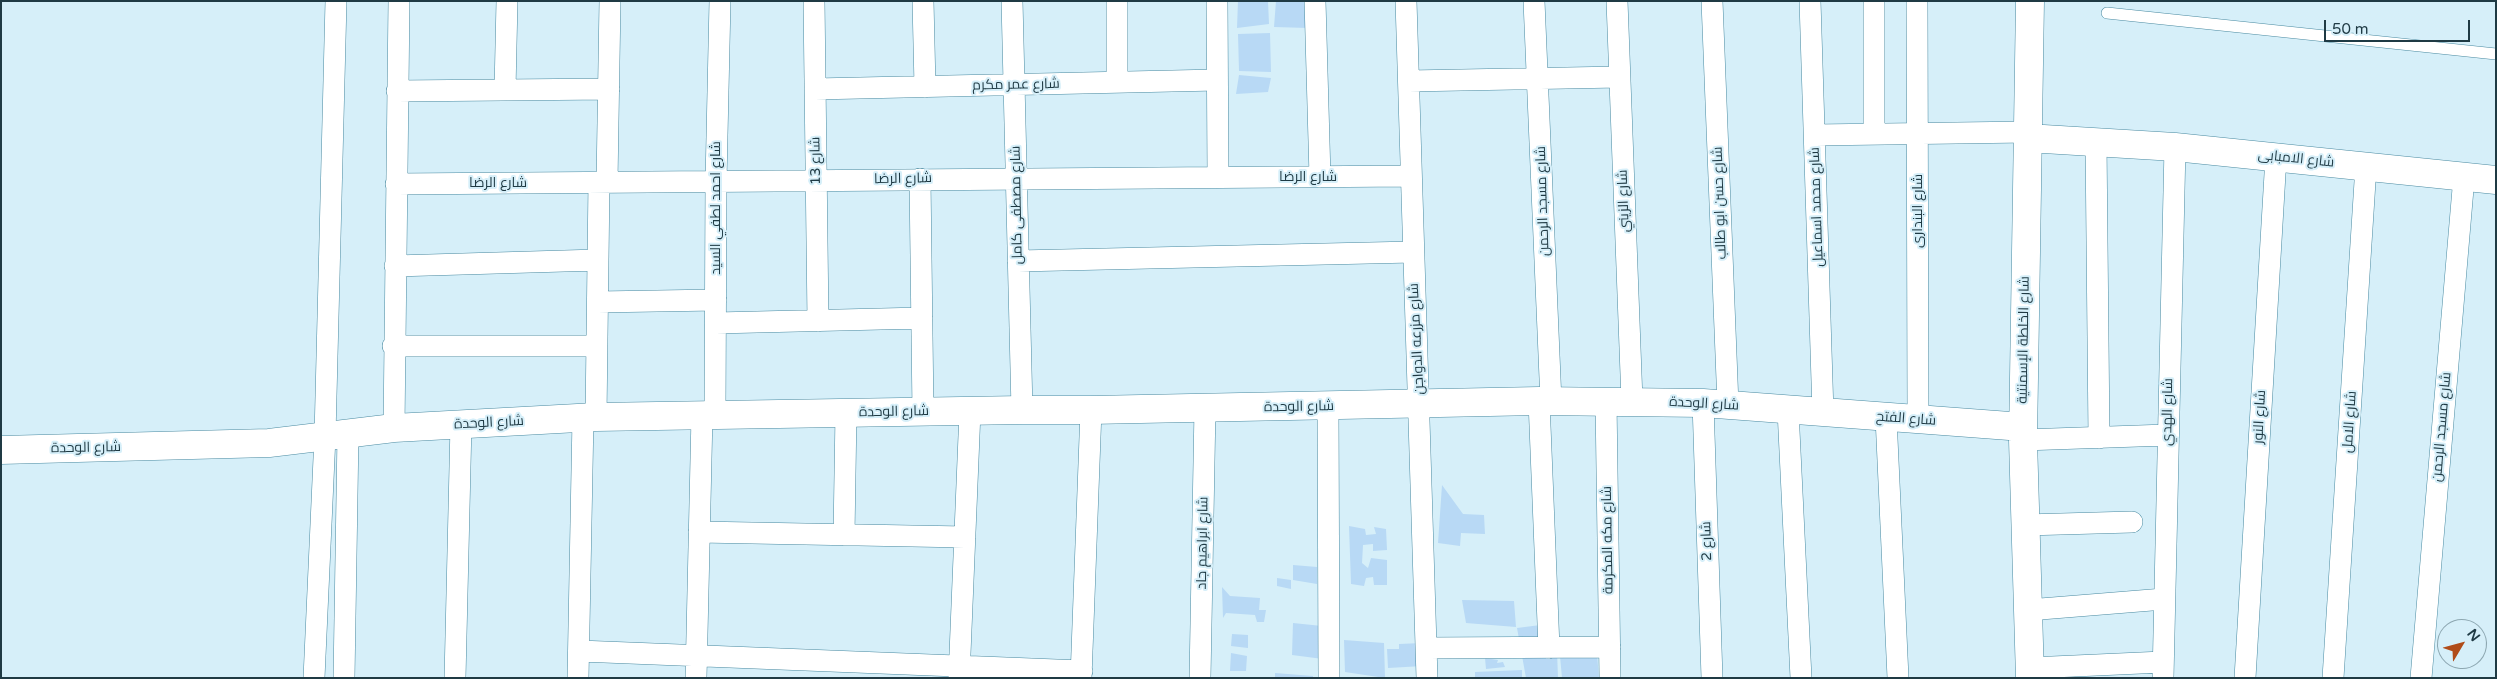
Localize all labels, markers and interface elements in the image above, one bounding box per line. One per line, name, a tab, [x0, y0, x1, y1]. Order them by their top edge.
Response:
scale bar	[2327, 10, 2473, 42]
text: 50 m	[2332, 20, 2369, 38]
street label: شارع عمر مكرم	[972, 76, 1060, 94]
street label: شارع 13	[807, 137, 825, 185]
street label: شارع احمد لطفي السيد	[708, 141, 724, 275]
street label: شارع مصطفى كامل	[1008, 145, 1026, 265]
street label: شارع مسجد الرحمن	[1533, 146, 1553, 256]
street label: شارع حسن ابو طالب	[1710, 146, 1730, 260]
street label: شارع محمد اسماعيل	[1807, 147, 1827, 267]
street label: شارع الامبابى	[2257, 147, 2335, 171]
street label: شارع الرضا	[1279, 169, 1337, 185]
street label: شارع الزيني	[1615, 169, 1633, 233]
street label: شارع الرضا	[874, 170, 932, 188]
street label: شارع البندارى	[1910, 174, 1926, 248]
street label: شارع الرضا	[469, 175, 527, 191]
street label: شارع الخلطة الإسمنتية	[2014, 276, 2034, 404]
street label: شارع مزرعه الدواجن	[1406, 283, 1428, 395]
street label: شارع مسجد الرحمن	[2429, 371, 2455, 483]
street label: شارع الهدي	[2159, 378, 2177, 446]
street label: شارع النور	[2250, 389, 2270, 445]
street label: شارع الامل	[2339, 390, 2361, 454]
street label: شارع الوحدة	[1669, 394, 1739, 414]
street label: شارع الوحدة	[1264, 398, 1334, 416]
street label: شارع الوحدة	[859, 403, 929, 421]
street label: شارع الفتح	[1875, 409, 1937, 429]
street label: شارع الوحدة	[454, 413, 524, 433]
street label: شارع الوحدة	[51, 439, 121, 457]
street label: شارع مكه المكرمة	[1599, 486, 1617, 594]
street label: شارع ابراهيم جاد	[1194, 496, 1212, 590]
street label: شارع 2	[1698, 521, 1716, 561]
north arrow	[2437, 619, 2487, 669]
text: N	[2463, 626, 2484, 645]

